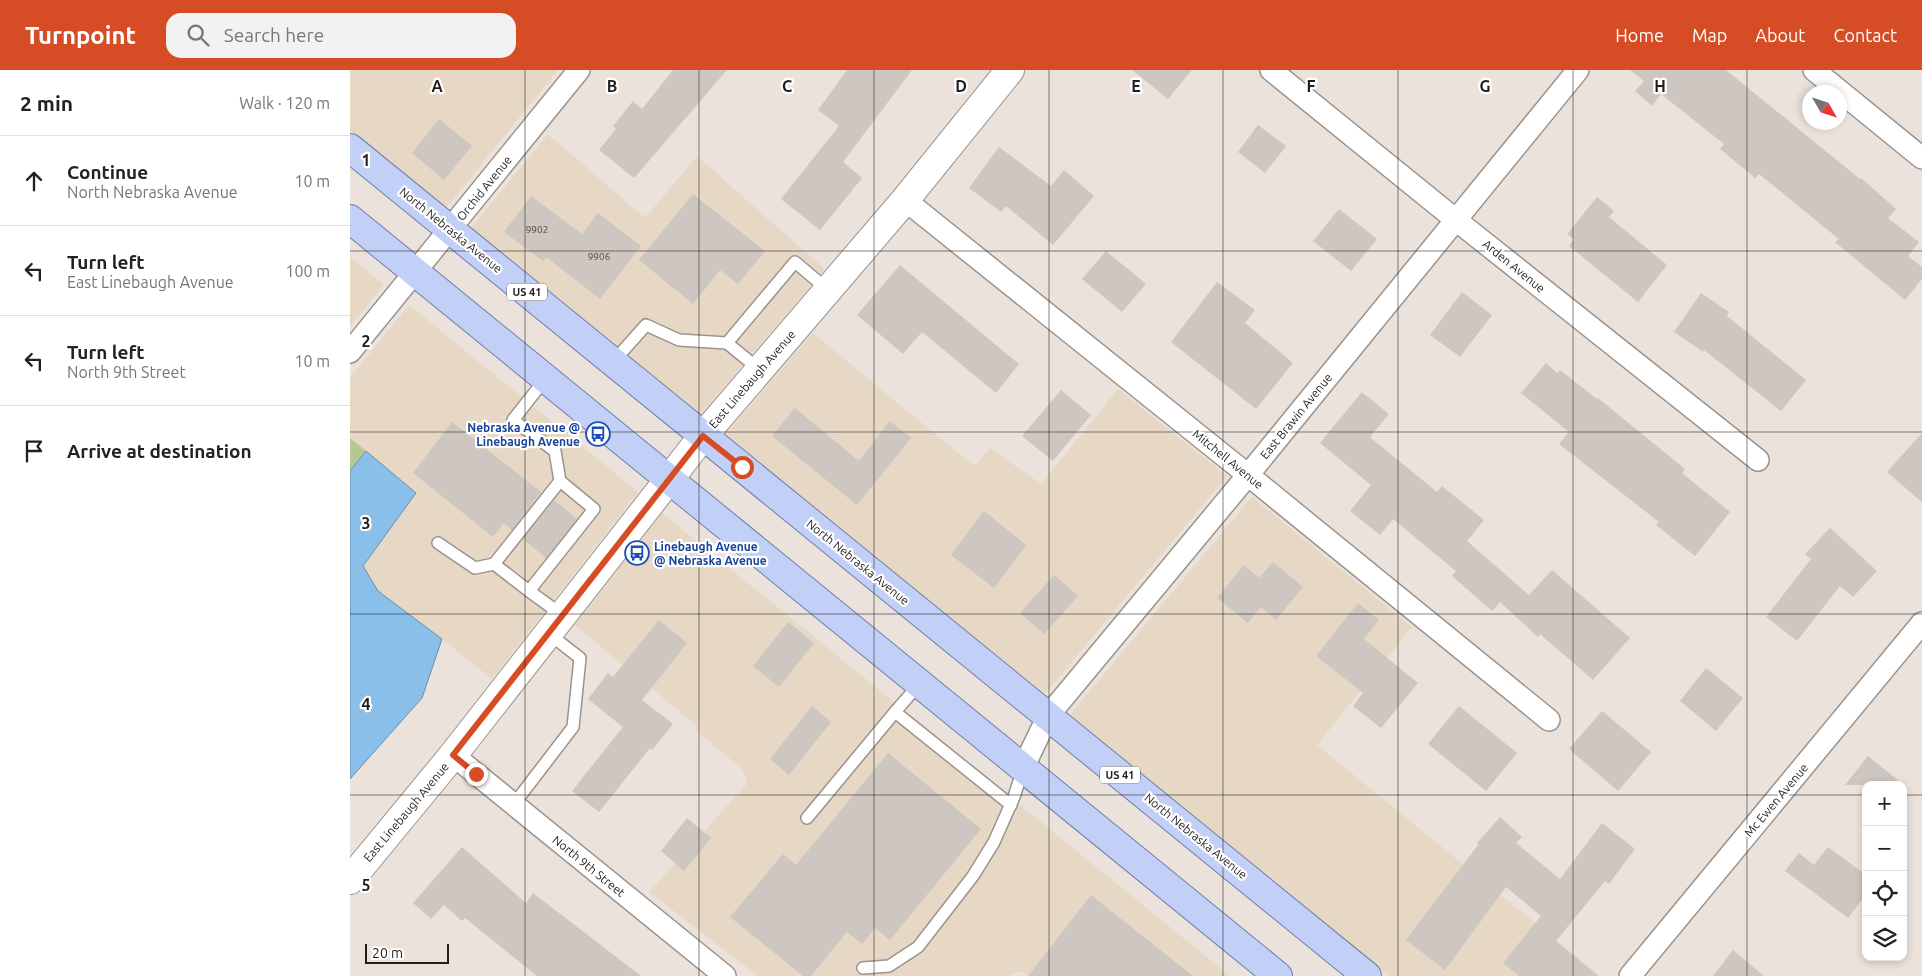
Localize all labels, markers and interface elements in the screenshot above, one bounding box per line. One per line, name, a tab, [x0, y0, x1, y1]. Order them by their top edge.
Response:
search box	[166, 13, 516, 58]
icon: search	[184, 21, 212, 49]
text: Turnpoint	[25, 22, 136, 49]
text: Search here	[224, 24, 324, 46]
text: Home	[1615, 25, 1664, 45]
text: Map	[1692, 25, 1727, 45]
text: About	[1755, 25, 1805, 45]
text: Contact	[1833, 25, 1897, 45]
text: A	[431, 77, 443, 95]
text: B	[607, 77, 617, 95]
text: C	[782, 77, 792, 95]
text: D	[955, 77, 967, 95]
text: E	[1131, 77, 1141, 95]
text: F	[1307, 77, 1316, 95]
text: G	[1479, 77, 1491, 95]
text: H	[1654, 77, 1666, 95]
north arrow	[1802, 85, 1847, 130]
text: 2 min	[20, 91, 73, 115]
text: Walk · 120 m	[239, 94, 330, 112]
text: 1	[361, 151, 371, 169]
street label: Orchid Avenue	[454, 153, 514, 223]
text: Continue	[67, 161, 148, 183]
icon: ahead	[20, 167, 48, 195]
text: 10 m	[294, 172, 330, 190]
text: North Nebraska Avenue	[67, 183, 238, 201]
street label: North Nebraska Avenue	[397, 185, 505, 275]
house number: 9902	[526, 224, 548, 235]
street label: Arden Avenue	[1480, 237, 1548, 295]
text: Turn left	[67, 251, 145, 273]
house number: 9906	[588, 251, 611, 262]
icon: left	[20, 257, 48, 285]
text: 100 m	[285, 262, 330, 280]
text: East Linebaugh Avenue	[67, 273, 234, 291]
road number: US 41	[507, 283, 547, 300]
street label: East Linebaugh Avenue	[706, 328, 798, 430]
text: 2	[361, 332, 371, 350]
text: Turn left	[67, 341, 145, 363]
icon: left	[20, 347, 48, 375]
text: 10 m	[294, 352, 330, 370]
text: North 9th Street	[67, 363, 186, 381]
street label: East Brawin Avenue	[1258, 371, 1334, 461]
place label: Nebraska Avenue @ Linebaugh Avenue	[467, 421, 580, 448]
bus stop icon: Nebraska Avenue @ Linebaugh Avenue	[585, 421, 611, 447]
street label: Mitchell Avenue	[1190, 427, 1266, 491]
icon: arrive	[20, 437, 48, 465]
text: Arrive at destination	[67, 440, 252, 462]
route start	[731, 456, 754, 479]
text: 3	[361, 514, 371, 532]
street label: North Nebraska Avenue	[804, 517, 912, 607]
bus stop icon: Linebaugh Avenue @ Nebraska Avenue	[624, 540, 650, 566]
place label: Linebaugh Avenue @ Nebraska Avenue	[654, 540, 767, 567]
text: 4	[361, 695, 371, 713]
street label: East Linebaugh Avenue	[361, 760, 451, 864]
street label: Mc Ewen Avenue	[1742, 761, 1810, 839]
route end	[465, 763, 488, 786]
road number: US 41	[1100, 766, 1140, 784]
map controls	[1862, 781, 1907, 961]
button: +	[1862, 781, 1907, 826]
street label: North Nebraska Avenue	[1142, 791, 1250, 881]
button: −	[1862, 826, 1907, 871]
street label: North 9th Street	[550, 833, 628, 899]
button: locate	[1862, 871, 1907, 916]
text: 5	[361, 876, 371, 894]
button: layers	[1862, 916, 1907, 961]
scale bar	[365, 941, 449, 964]
text: 20 m	[372, 945, 403, 961]

